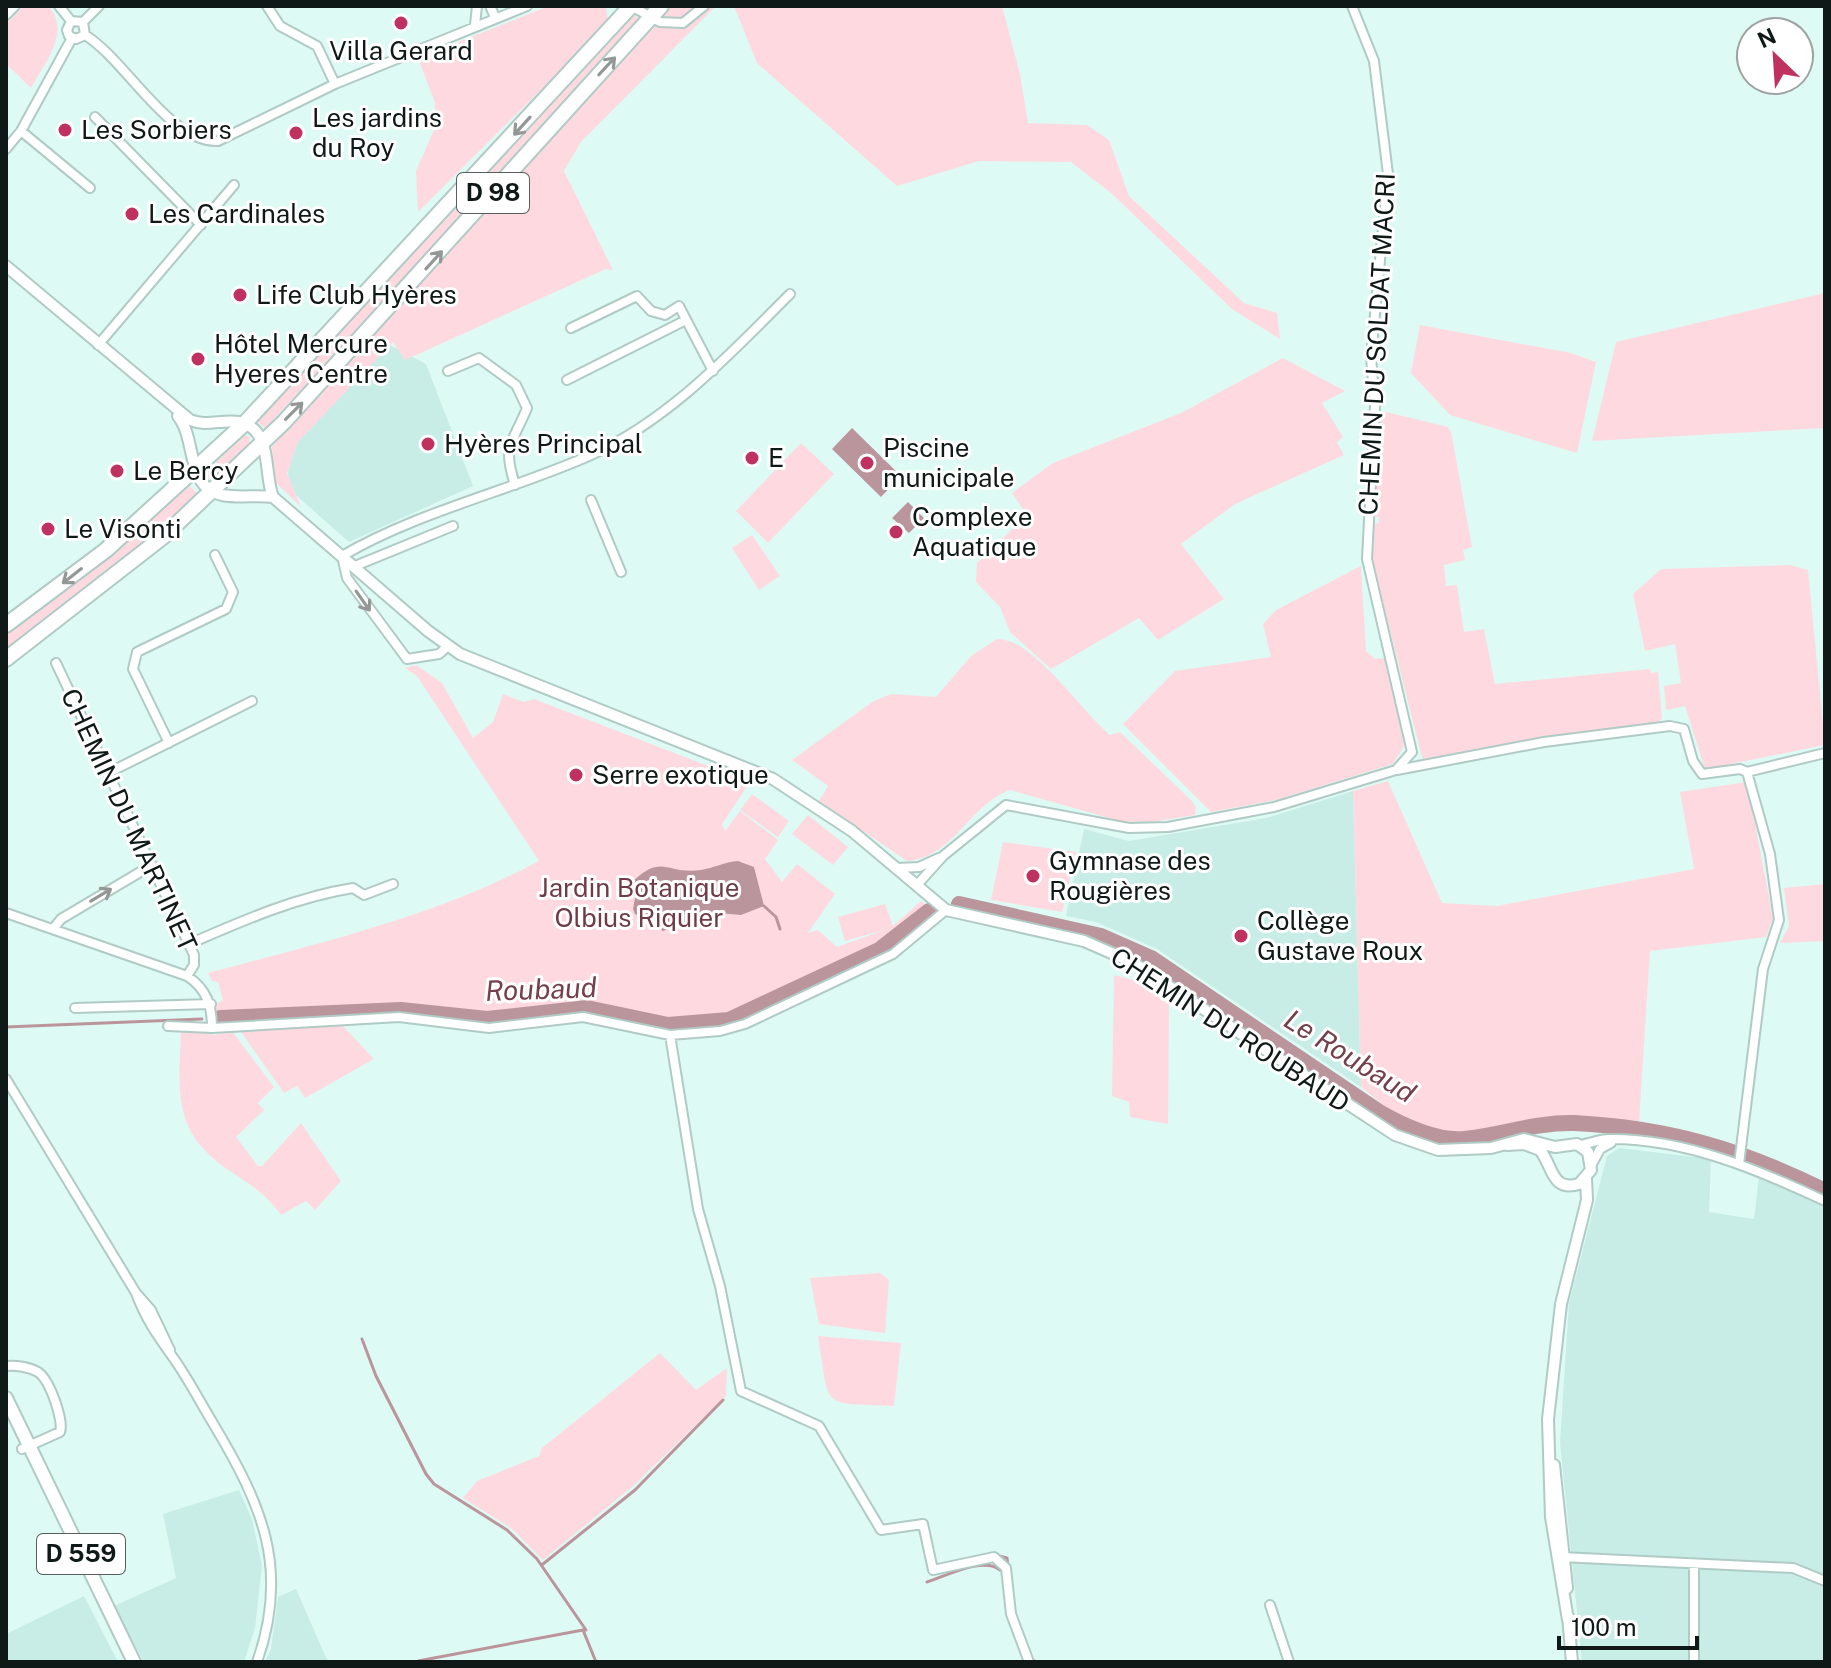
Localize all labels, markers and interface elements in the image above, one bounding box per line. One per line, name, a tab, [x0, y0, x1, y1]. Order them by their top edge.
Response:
marker: Villa Gerard	[392, 14, 410, 32]
north arrow	[1735, 16, 1815, 96]
text: N	[1753, 22, 1780, 53]
place label: Villa Gerard	[329, 35, 473, 66]
one-way arrow	[597, 56, 615, 76]
place label: Les jardins du Roy	[312, 102, 442, 163]
place label: Les Sorbiers	[81, 114, 232, 145]
one-way arrow	[513, 115, 531, 135]
marker: Les Sorbiers	[56, 121, 74, 139]
marker: Les jardins du Roy	[287, 124, 305, 142]
street label: CHEMIN DU SOLDAT MACRI	[1352, 172, 1401, 516]
road number: D 98	[457, 173, 529, 213]
place label: Les Cardinales	[148, 198, 325, 229]
marker: Les Cardinales	[123, 205, 141, 223]
one-way arrow	[424, 250, 442, 270]
place label: Life Club Hyères	[256, 279, 457, 310]
marker: Life Club Hyères	[231, 286, 249, 304]
place label: Hôtel Mercure Hyeres Centre	[214, 328, 388, 389]
marker: Hôtel Mercure Hyeres Centre	[189, 350, 207, 368]
one-way arrow	[284, 402, 303, 421]
place label: Hyères Principal	[444, 428, 643, 459]
place label: Piscine municipale	[883, 432, 1014, 493]
marker: Hyères Principal	[419, 435, 437, 453]
place label: E	[768, 442, 784, 473]
marker: E	[743, 449, 761, 467]
marker: Piscine municipale	[858, 454, 876, 472]
place label: Le Bercy	[133, 455, 239, 486]
marker: Le Bercy	[108, 462, 126, 480]
place label: Complexe Aquatique	[912, 501, 1036, 562]
place label: Le Visonti	[64, 513, 182, 544]
marker: Le Visonti	[39, 520, 57, 538]
marker: Complexe Aquatique	[887, 523, 905, 541]
one-way arrow	[62, 568, 83, 585]
one-way arrow	[355, 590, 371, 612]
street label: CHEMIN DU MARTINET	[55, 684, 204, 956]
place label: Serre exotique	[592, 759, 769, 790]
marker: Serre exotique	[567, 766, 585, 784]
place label: Gymnase des Rougières	[1049, 845, 1211, 906]
marker: Gymnase des Rougières	[1024, 867, 1042, 885]
park label: Jardin Botanique Olbius Riquier	[539, 872, 739, 933]
one-way arrow	[89, 887, 112, 903]
place label: Collège Gustave Roux	[1257, 905, 1423, 966]
marker: Collège Gustave Roux	[1232, 927, 1250, 945]
street label: CHEMIN DU ROUBAUD	[1105, 941, 1355, 1118]
water label: Roubaud	[485, 970, 597, 1007]
water label: Le Roubaud	[1279, 1002, 1422, 1109]
road number: D 559	[37, 1534, 125, 1574]
scale bar	[1559, 1600, 1697, 1650]
text: 100 m	[1571, 1613, 1637, 1641]

